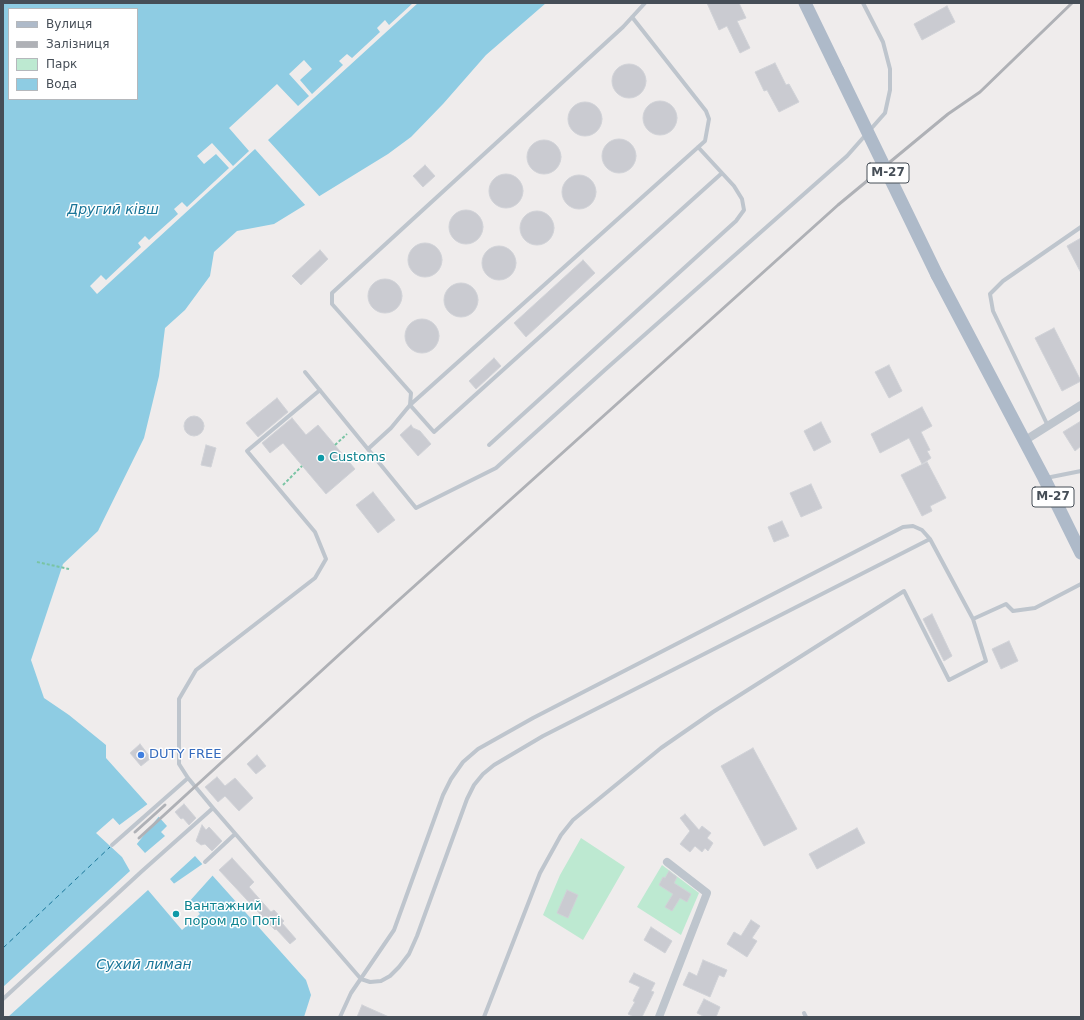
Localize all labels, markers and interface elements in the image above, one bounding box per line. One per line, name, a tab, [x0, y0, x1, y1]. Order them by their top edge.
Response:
legend	[8, 8, 138, 100]
text: Вулиця	[46, 17, 92, 31]
text: Залізниця	[46, 37, 109, 51]
text: Парк	[46, 57, 77, 71]
text: Вода	[46, 77, 77, 91]
road number: М-27	[867, 163, 909, 183]
water label: Другий ківш	[67, 202, 159, 218]
place label: Customs	[329, 450, 386, 466]
marker: Customs	[316, 453, 326, 463]
road number: М-27	[1032, 487, 1074, 507]
place label: DUTY FREE	[149, 747, 221, 763]
marker: DUTY FREE	[136, 750, 146, 760]
place label: Вантажний пором до Поті	[184, 899, 281, 930]
marker: Вантажний пором до Поті	[171, 909, 181, 919]
water label: Сухий лиман	[96, 957, 192, 973]

